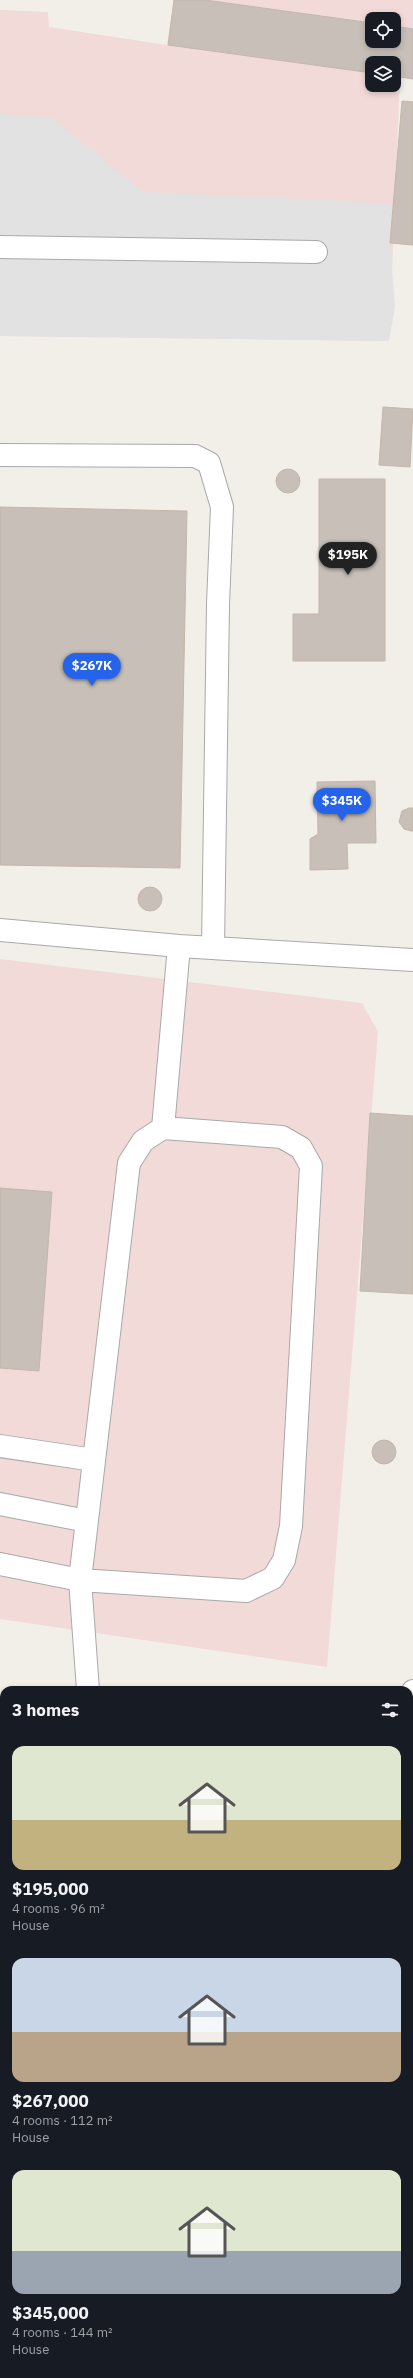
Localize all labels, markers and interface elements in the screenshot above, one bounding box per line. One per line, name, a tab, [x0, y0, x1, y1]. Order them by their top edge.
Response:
map controls	[365, 12, 401, 92]
button: locate	[365, 12, 401, 48]
button: layers	[365, 56, 401, 92]
pin: $195K	[320, 542, 376, 576]
text: $195K	[328, 546, 368, 563]
pin: $267K	[64, 653, 120, 687]
text: $267K	[72, 657, 112, 674]
pin: $345K	[314, 788, 370, 822]
text: $345K	[322, 792, 362, 809]
text: 3 homes	[12, 1699, 79, 1721]
icon: filters	[379, 1699, 401, 1721]
icon: home	[171, 1772, 243, 1844]
text: $195,000	[12, 1878, 89, 1900]
text: 4 rooms · 96 m²	[12, 1900, 105, 1917]
text: House	[12, 1917, 49, 1934]
icon: home	[171, 1984, 243, 2056]
text: $267,000	[12, 2090, 89, 2112]
text: 4 rooms · 112 m²	[12, 2112, 113, 2129]
text: House	[12, 2129, 49, 2146]
icon: home	[171, 2196, 243, 2268]
text: $345,000	[12, 2302, 89, 2324]
text: 4 rooms · 144 m²	[12, 2324, 113, 2341]
text: House	[12, 2341, 49, 2358]

